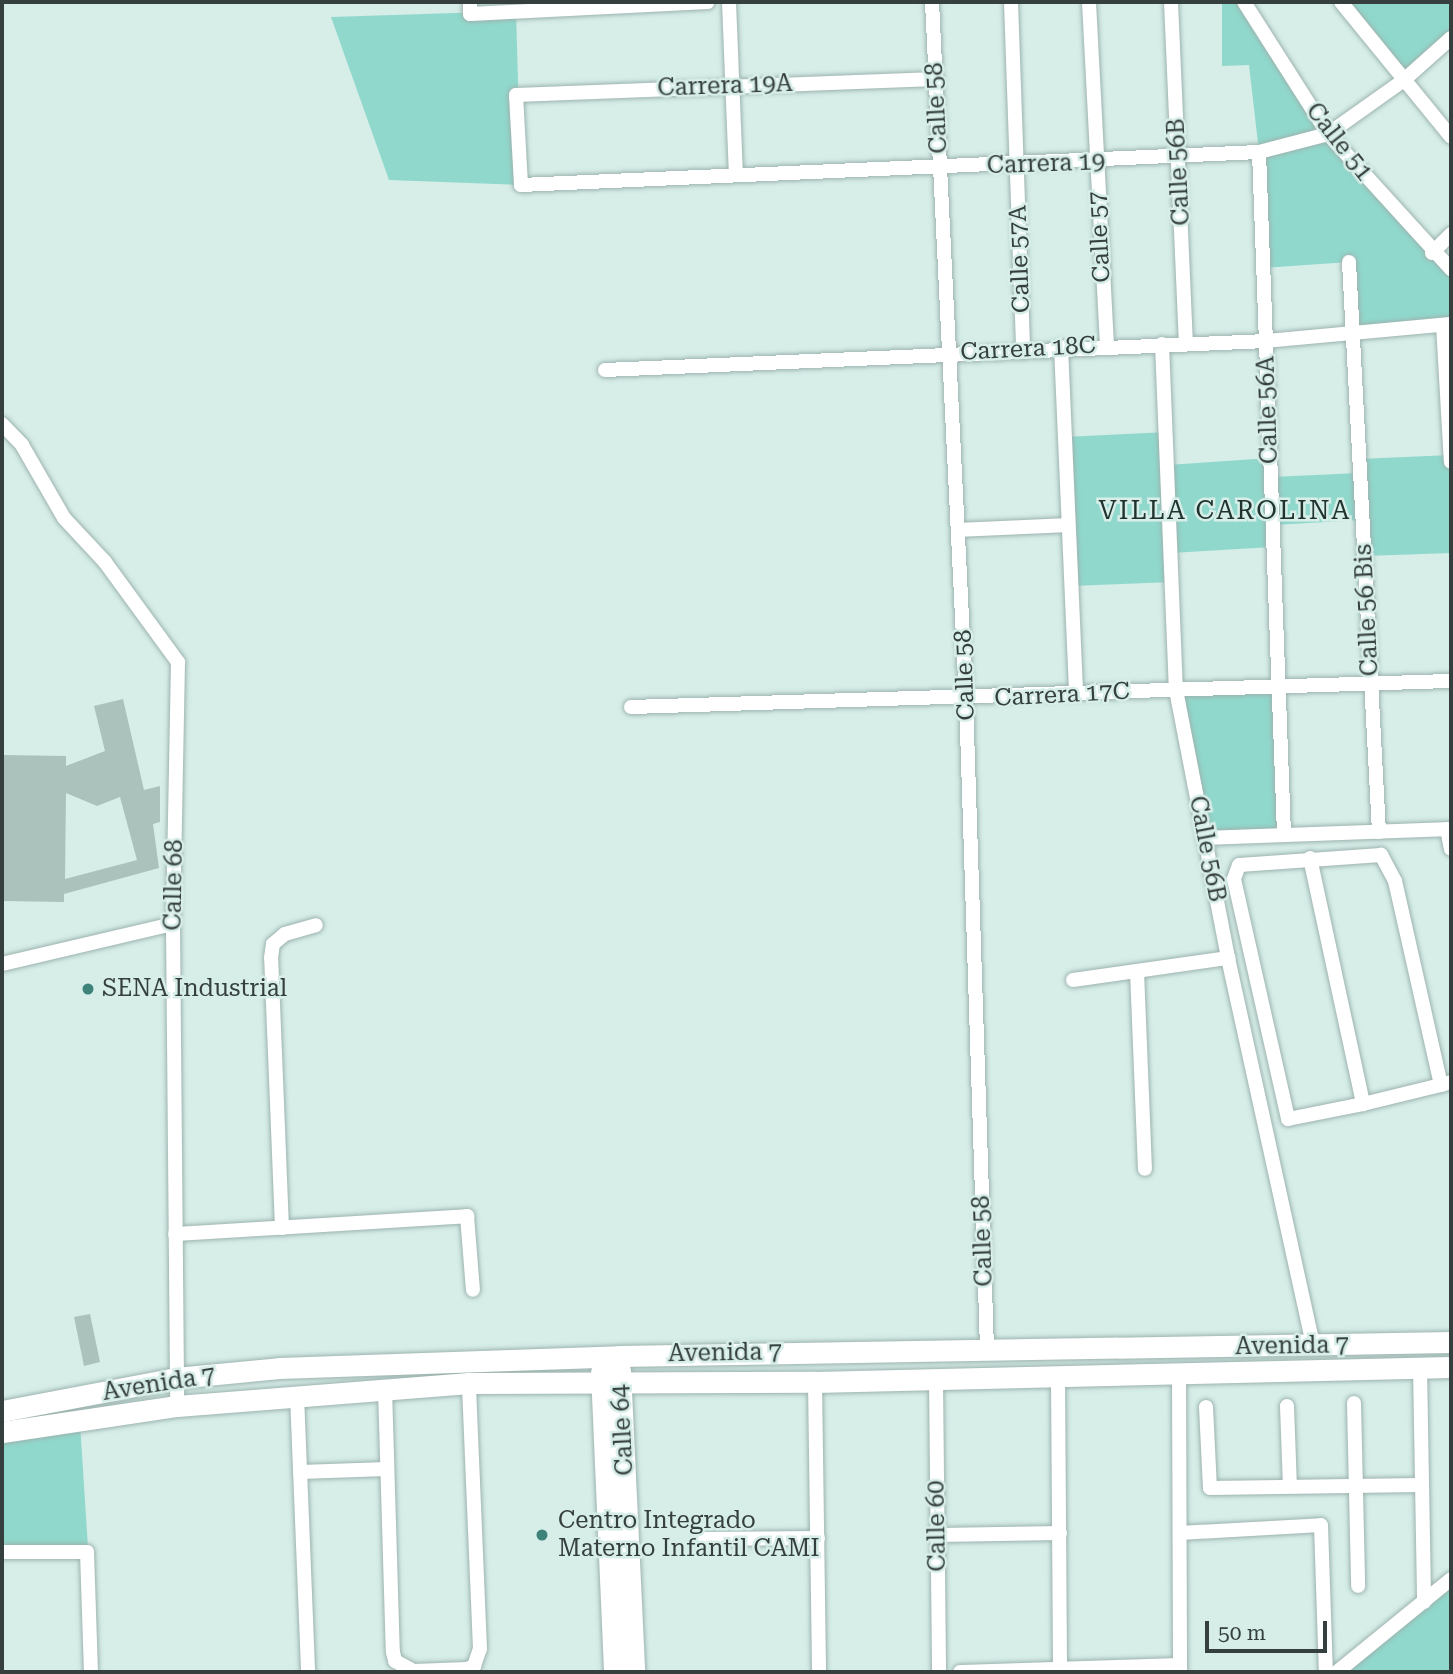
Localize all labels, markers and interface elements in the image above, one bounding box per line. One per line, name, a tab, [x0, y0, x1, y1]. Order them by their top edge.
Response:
street label: Calle 58	[920, 62, 954, 154]
street label: Carrera 19A	[657, 69, 793, 103]
street label: Calle 51	[1300, 97, 1378, 187]
street label: Calle 56B	[1162, 118, 1196, 226]
street label: Carrera 19	[986, 148, 1106, 180]
street label: Calle 57	[1083, 191, 1117, 283]
street label: Calle 57A	[1004, 205, 1036, 313]
street label: Carrera 18C	[960, 331, 1096, 367]
street label: Calle 56A	[1252, 356, 1284, 464]
district label: VILLA CAROLINA	[1100, 495, 1350, 527]
street label: Calle 56 Bis	[1349, 543, 1385, 677]
street label: Calle 58	[949, 629, 981, 721]
street label: Carrera 17C	[994, 677, 1130, 713]
street label: Calle 56B	[1183, 794, 1231, 904]
street label: Calle 68	[159, 839, 189, 931]
place label: SENA Industrial	[102, 975, 287, 1003]
marker: SENA Industrial	[80, 981, 96, 997]
street label: Calle 58	[967, 1195, 999, 1287]
street label: Avenida 7	[1235, 1331, 1349, 1361]
street label: Avenida 7	[668, 1338, 782, 1368]
street label: Avenida 7	[101, 1361, 217, 1407]
street label: Calle 64	[606, 1384, 640, 1476]
street label: Calle 60	[922, 1480, 952, 1572]
place label: Centro Integrado Materno Infantil CAMI	[558, 1507, 819, 1563]
marker: Centro Integrado Materno Infantil CAMI	[532, 1525, 552, 1545]
scale bar	[1208, 1608, 1330, 1652]
text: 50 m	[1218, 1621, 1266, 1645]

